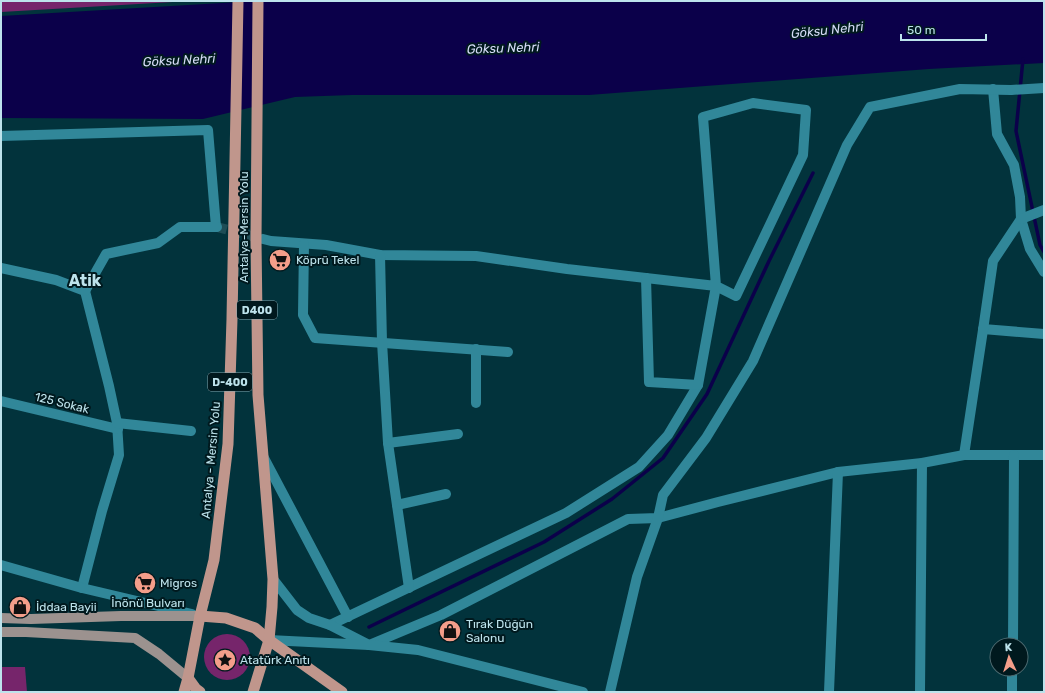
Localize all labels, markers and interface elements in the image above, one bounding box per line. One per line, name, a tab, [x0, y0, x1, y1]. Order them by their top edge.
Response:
scale bar	[901, 16, 986, 42]
water label: Göksu Nehri	[790, 19, 865, 41]
text: 50 m	[907, 23, 935, 37]
water label: Göksu Nehri	[466, 39, 541, 57]
water label: Göksu Nehri	[142, 51, 217, 69]
street label: Antalya-Mersin Yolu	[237, 171, 251, 283]
supermarket icon: Köprü Tekel	[267, 247, 293, 273]
place label: Köprü Tekel	[296, 253, 359, 267]
district label: Atik	[69, 271, 102, 290]
road number: D400	[237, 301, 277, 319]
road number: D-400	[208, 373, 252, 391]
street label: 125 Sokak	[33, 389, 91, 417]
street label: Antalya - Mersin Yolu	[199, 401, 223, 519]
supermarket icon: Migros	[132, 570, 158, 596]
place label: Migros	[160, 576, 197, 590]
shop icon: İddaa Bayii	[7, 594, 33, 620]
street label: İnönü Bulvarı	[111, 596, 185, 610]
place label: İddaa Bayii	[36, 600, 97, 614]
place label: Tırak Düğün Salonu	[466, 617, 533, 645]
shop icon: Tırak Düğün Salonu	[437, 618, 463, 644]
north arrow	[989, 637, 1029, 677]
text: K	[1004, 641, 1013, 654]
place icon: Atatürk Anıtı	[212, 647, 238, 673]
place label: Atatürk Anıtı	[240, 653, 310, 667]

